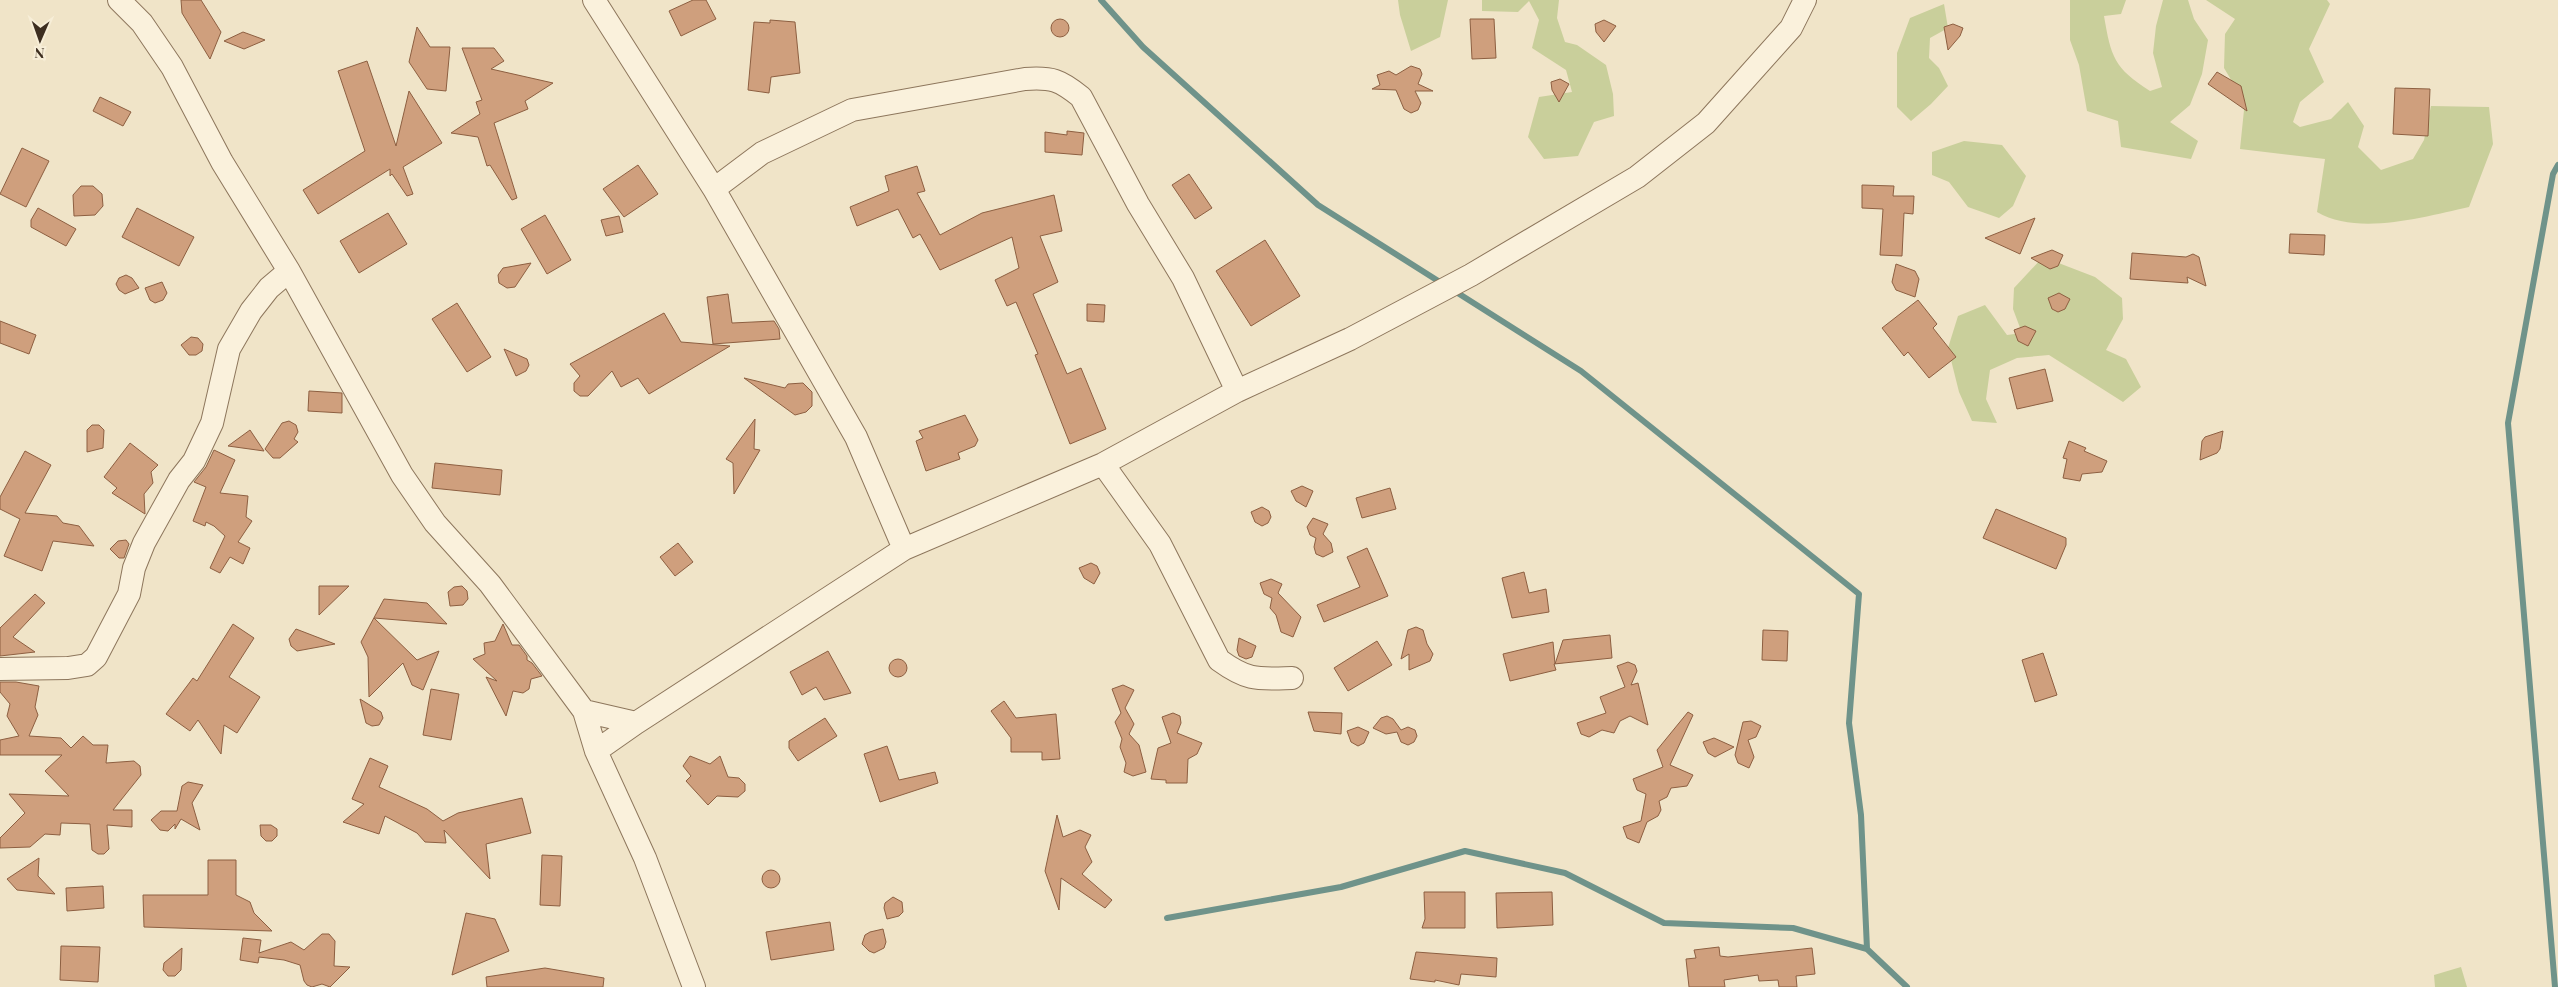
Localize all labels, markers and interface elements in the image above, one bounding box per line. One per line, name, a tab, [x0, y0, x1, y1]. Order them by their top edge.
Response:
north arrow	[15, 15, 65, 65]
text: N	[34, 44, 45, 63]

